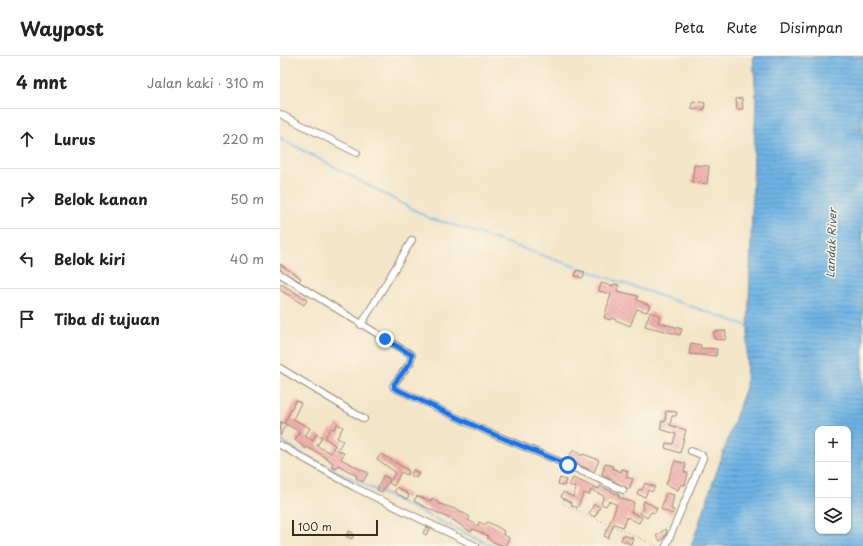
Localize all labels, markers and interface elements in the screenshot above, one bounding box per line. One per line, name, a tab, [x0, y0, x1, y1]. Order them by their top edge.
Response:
text: Waypost	[20, 14, 104, 42]
text: Peta	[674, 17, 704, 38]
text: Rute	[726, 17, 757, 38]
text: Disimpan	[779, 17, 843, 38]
text: 4 mnt	[16, 69, 67, 95]
text: Jalan kaki · 310 m	[147, 73, 264, 92]
text: Lurus	[54, 127, 95, 150]
icon: ahead	[16, 128, 38, 150]
text: 220 m	[222, 129, 264, 148]
text: Belok kanan	[54, 187, 148, 210]
icon: right	[16, 188, 38, 210]
text: 50 m	[230, 189, 264, 208]
water label: Landak River	[821, 206, 841, 278]
text: Belok kiri	[54, 247, 125, 270]
icon: left	[16, 248, 38, 270]
text: 40 m	[230, 249, 264, 268]
text: Tiba di tujuan	[54, 307, 160, 330]
icon: arrive	[16, 308, 38, 330]
route end	[376, 330, 394, 348]
map controls	[815, 426, 851, 534]
button: +	[815, 426, 851, 462]
route start	[559, 456, 577, 474]
button: −	[815, 462, 851, 498]
button: layers	[815, 498, 851, 534]
scale bar	[292, 518, 378, 537]
text: 100 m	[298, 518, 332, 535]

